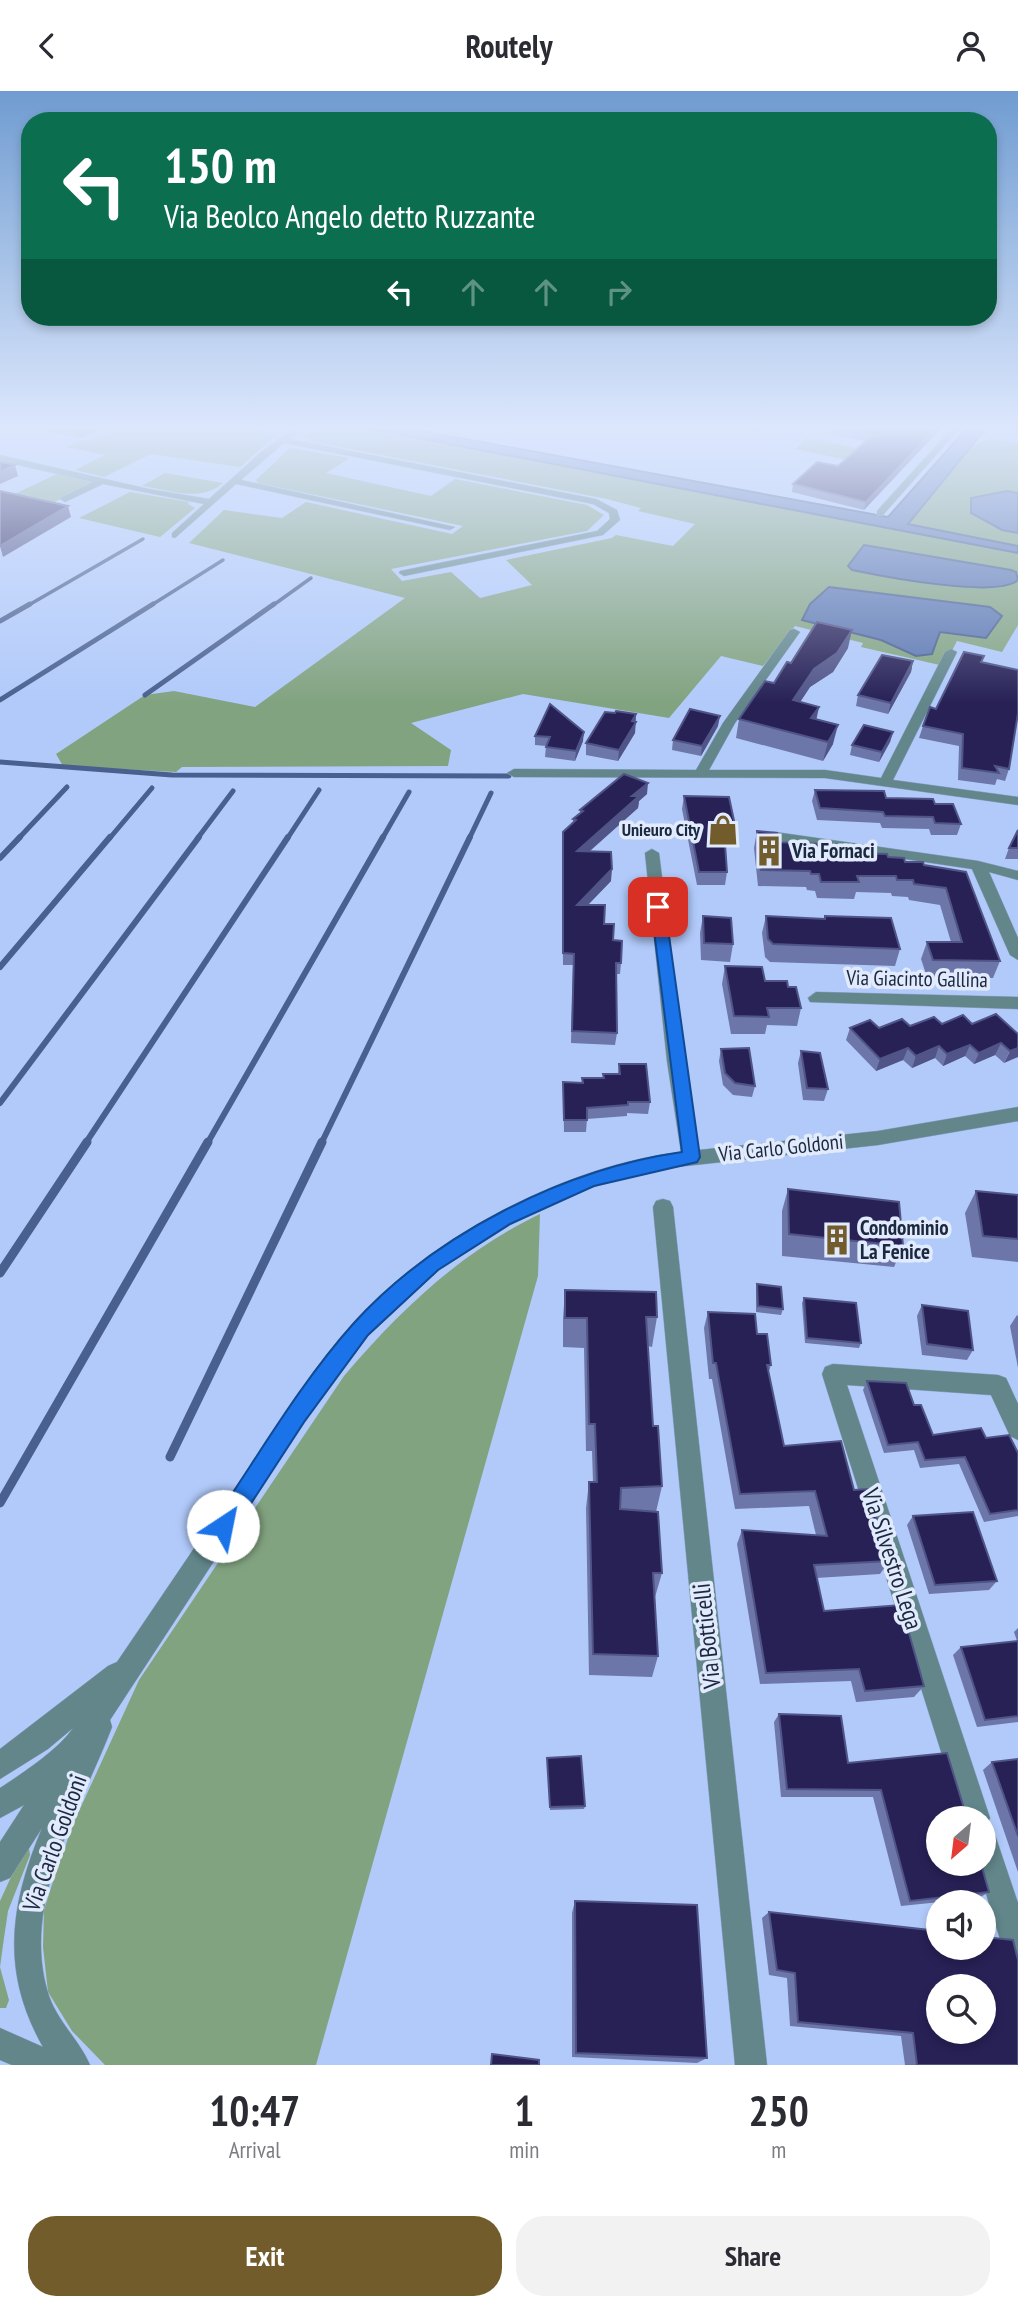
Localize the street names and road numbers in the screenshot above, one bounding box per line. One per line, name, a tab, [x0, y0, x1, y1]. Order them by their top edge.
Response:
street label: Via Giacinto Gallina	[845, 964, 988, 993]
street label: Via Carlo Goldoni	[716, 1128, 845, 1168]
street label: Via Silvestro Lega	[855, 1483, 930, 1633]
street label: Via Botticelli	[686, 1582, 728, 1691]
street label: Via Carlo Goldoni	[15, 1770, 94, 1916]

